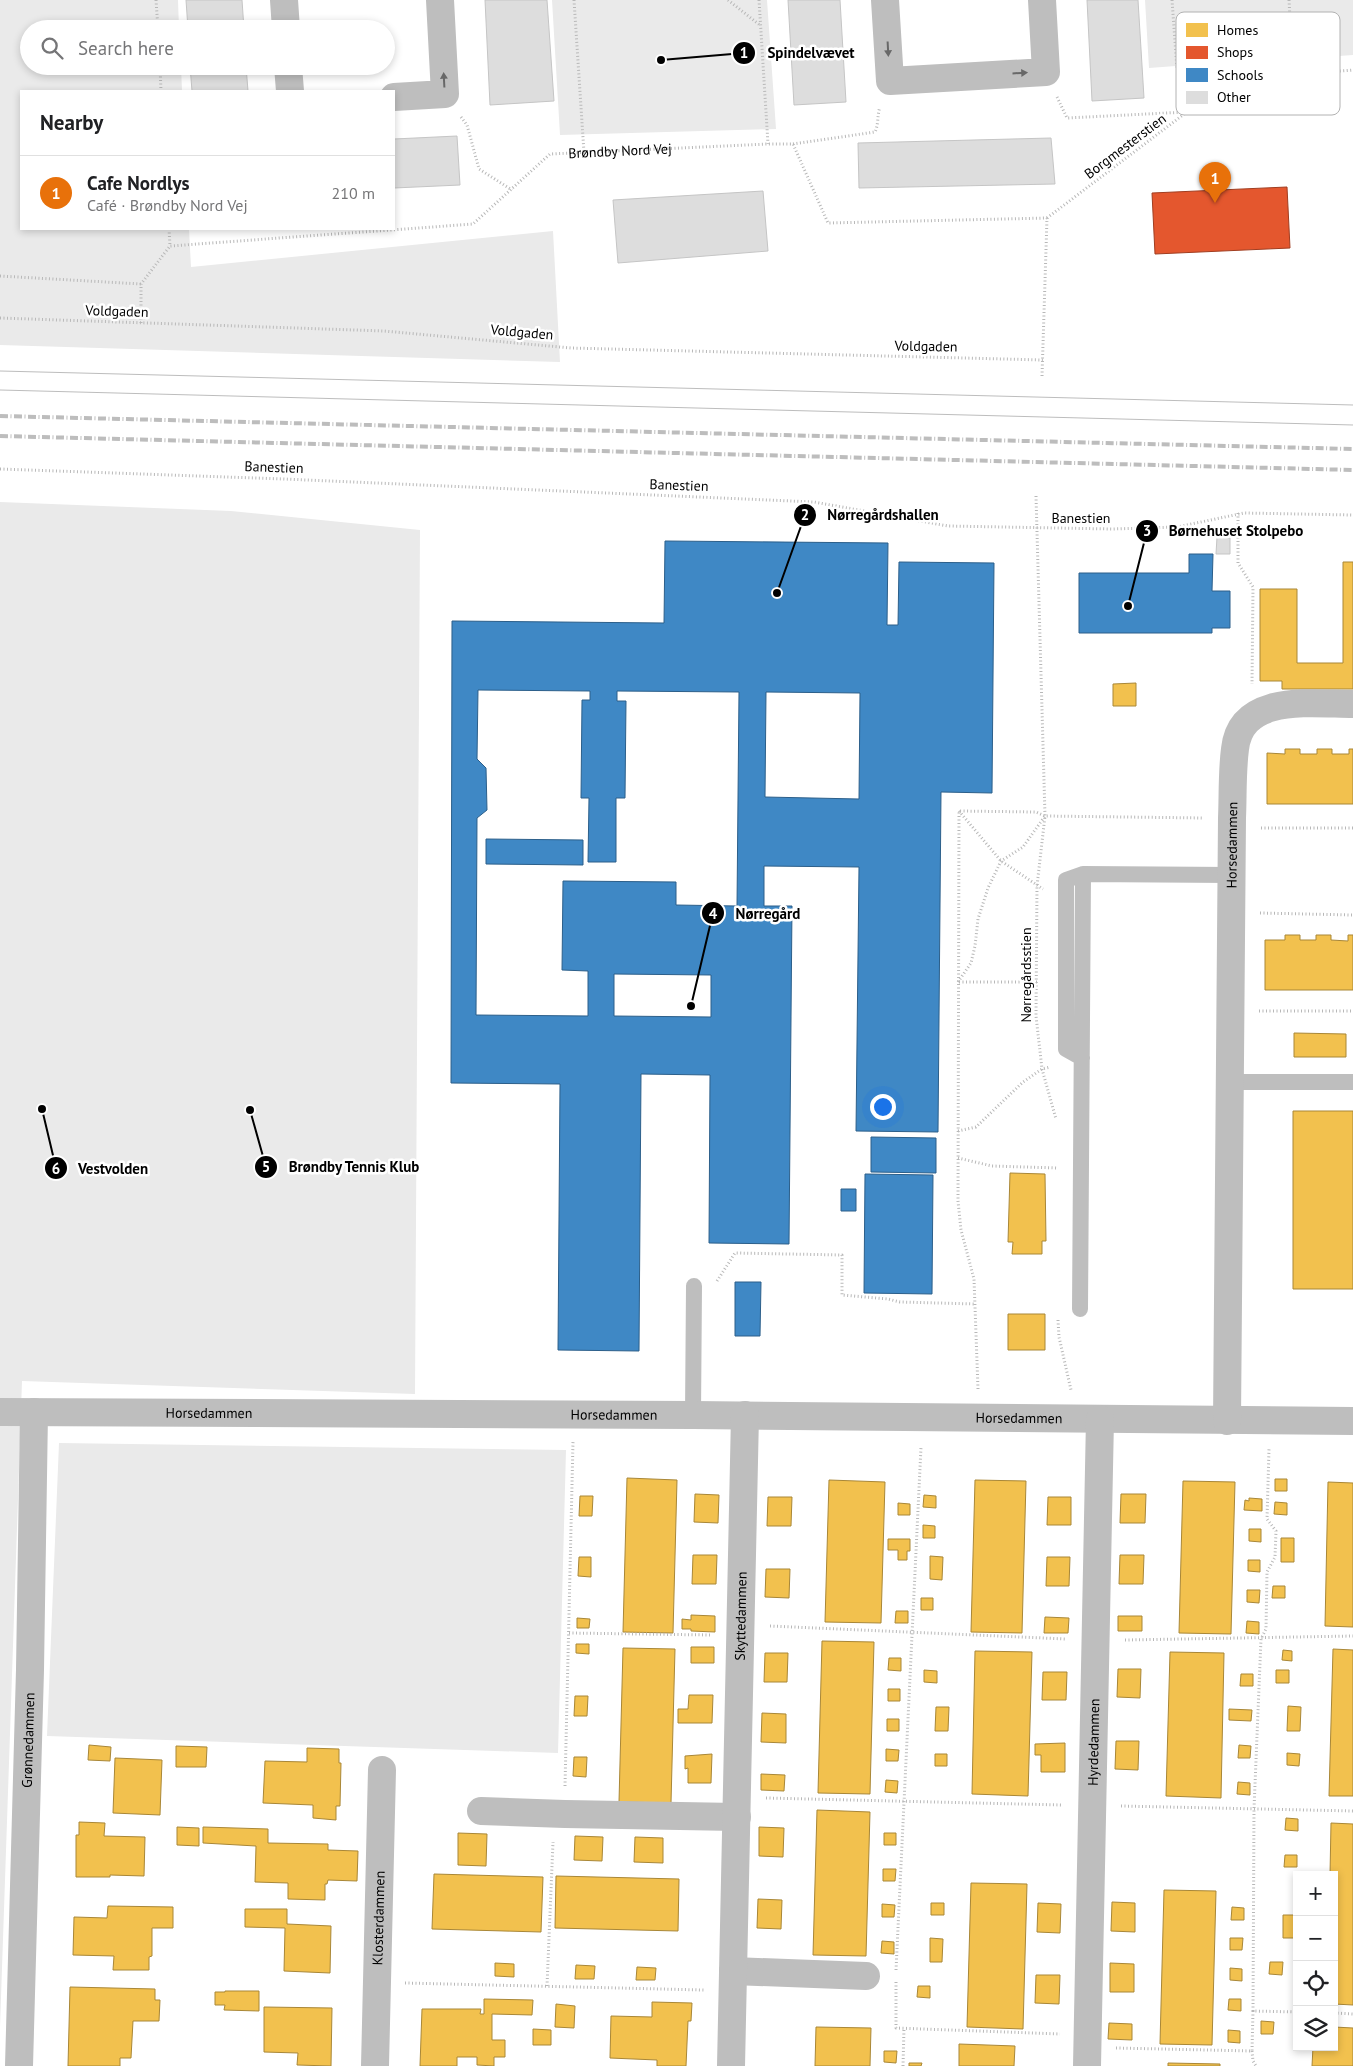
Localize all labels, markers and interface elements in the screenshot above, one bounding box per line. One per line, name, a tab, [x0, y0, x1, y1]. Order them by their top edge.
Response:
legend	[1176, 12, 1340, 115]
search box	[20, 20, 395, 75]
text: Homes	[1217, 21, 1258, 39]
icon: search	[38, 34, 66, 62]
text: Search here	[78, 36, 174, 60]
callout: Spindelvævet	[732, 38, 864, 68]
one-way arrow	[885, 41, 893, 57]
text: 1	[740, 43, 748, 62]
text: Spindelvævet	[767, 43, 855, 62]
text: Shops	[1217, 43, 1253, 61]
text: Schools	[1217, 66, 1264, 84]
one-way arrow	[1012, 69, 1028, 77]
one-way arrow	[440, 71, 448, 87]
text: Other	[1217, 88, 1251, 106]
text: Nearby	[40, 109, 103, 136]
street label: Borgmesterstien	[1080, 109, 1170, 183]
street label: Brøndby Nord Vej	[568, 139, 672, 162]
pin: 1	[1199, 162, 1231, 203]
text: Cafe Nordlys	[87, 171, 190, 195]
text: 1	[51, 183, 61, 203]
text: 210 m	[332, 183, 375, 203]
text: Café · Brøndby Nord Vej	[87, 195, 248, 215]
street label: Voldgaden	[84, 301, 149, 321]
street label: Voldgaden	[489, 320, 554, 344]
street label: Voldgaden	[893, 336, 958, 356]
street label: Banestien	[244, 457, 304, 477]
street label: Banestien	[649, 475, 709, 495]
callout: Nørregårdshallen	[792, 500, 949, 530]
text: 2	[801, 505, 809, 524]
text: Nørregårdshallen	[827, 505, 939, 524]
street label: Banestien	[1051, 509, 1111, 527]
callout: Børnehuset Stolpebo	[1134, 516, 1314, 546]
text: 3	[1143, 521, 1151, 540]
text: Børnehuset Stolpebo	[1169, 521, 1303, 540]
street label: Horsedammen	[1222, 801, 1241, 888]
callout: Nørregård	[701, 898, 811, 928]
text: 4	[709, 904, 718, 923]
text: Nørregård	[736, 904, 800, 923]
street label: Nørregårdsstien	[1017, 927, 1035, 1023]
your location	[870, 1094, 896, 1120]
callout: Brøndby Tennis Klub	[253, 1152, 430, 1182]
callout: Vestvolden	[43, 1153, 158, 1183]
text: 5	[262, 1157, 270, 1176]
text: Brøndby Tennis Klub	[289, 1157, 419, 1176]
text: 6	[52, 1159, 60, 1178]
text: Vestvolden	[77, 1159, 148, 1178]
street label: Horsedammen	[166, 1404, 252, 1422]
street label: Horsedammen	[571, 1405, 657, 1424]
street label: Horsedammen	[976, 1409, 1062, 1427]
street label: Skyttedammen	[731, 1571, 751, 1661]
street label: Grønnedammen	[18, 1692, 38, 1788]
street label: Hyrdedammen	[1084, 1698, 1103, 1786]
street label: Klosterdammen	[368, 1871, 389, 1966]
map controls	[1293, 1871, 1338, 2051]
button: +	[1293, 1871, 1338, 1916]
button: −	[1293, 1916, 1338, 1961]
button: locate	[1293, 1961, 1338, 2006]
button: layers	[1293, 2006, 1338, 2051]

